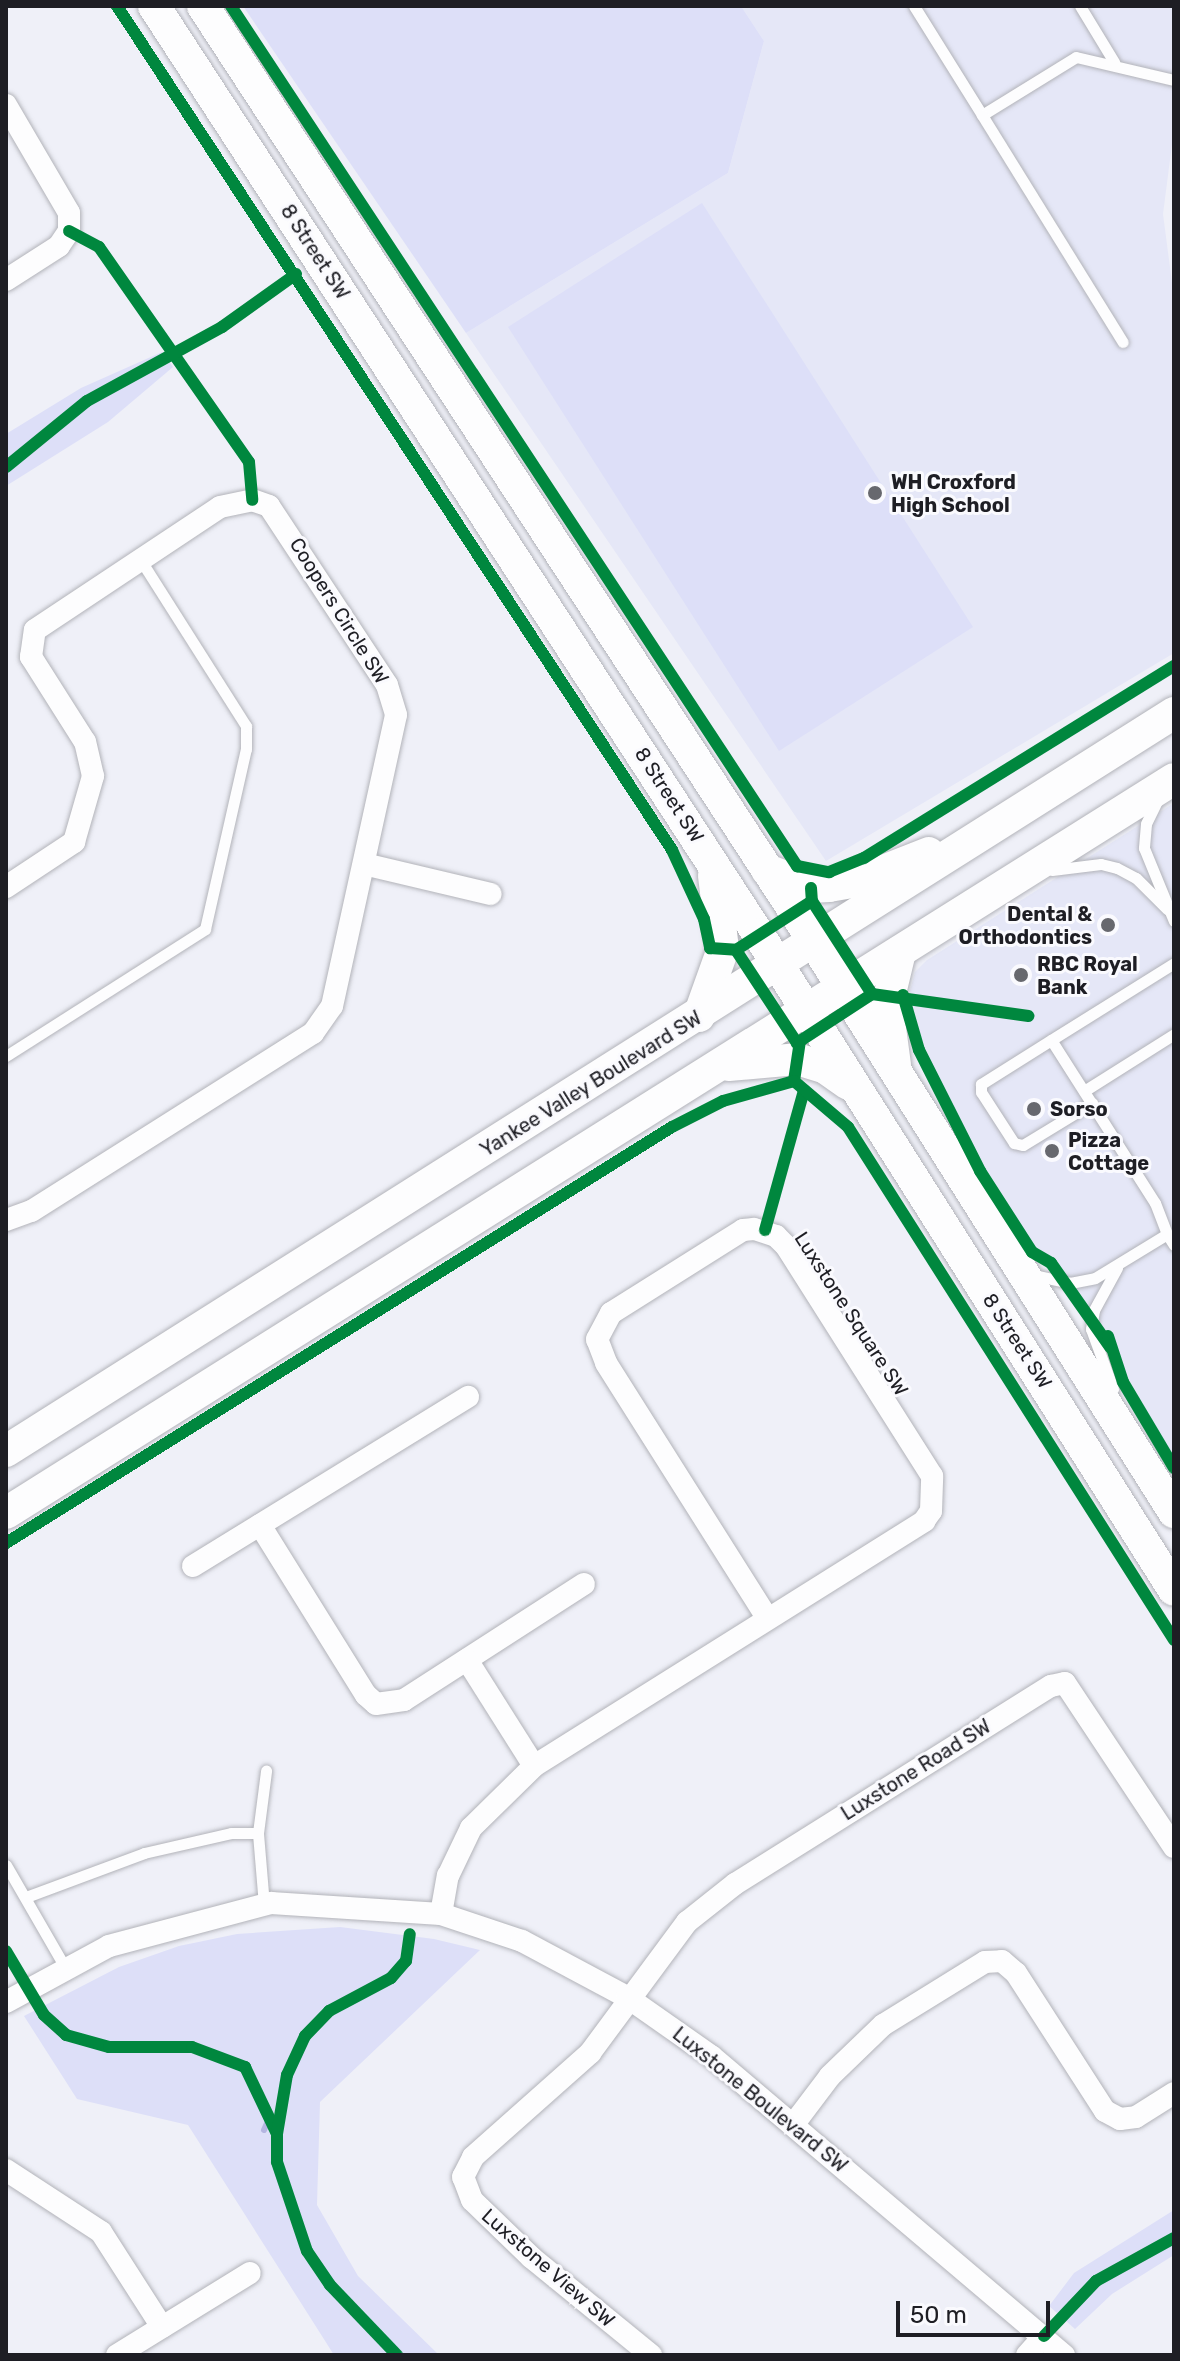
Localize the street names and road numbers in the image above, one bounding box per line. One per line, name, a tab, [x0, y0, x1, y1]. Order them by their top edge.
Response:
street label: 8 Street SW	[275, 200, 355, 304]
street label: Coopers Circle SW	[284, 533, 394, 689]
street label: 8 Street SW	[629, 743, 709, 847]
street label: Yankee Valley Boulevard SW	[475, 1006, 707, 1162]
street label: Luxstone Square SW	[789, 1228, 913, 1400]
street label: 8 Street SW	[977, 1289, 1057, 1393]
street label: Luxstone Road SW	[837, 1714, 995, 1826]
street label: Luxstone Boulevard SW	[668, 2022, 852, 2178]
street label: Luxstone View SW	[476, 2203, 620, 2333]

